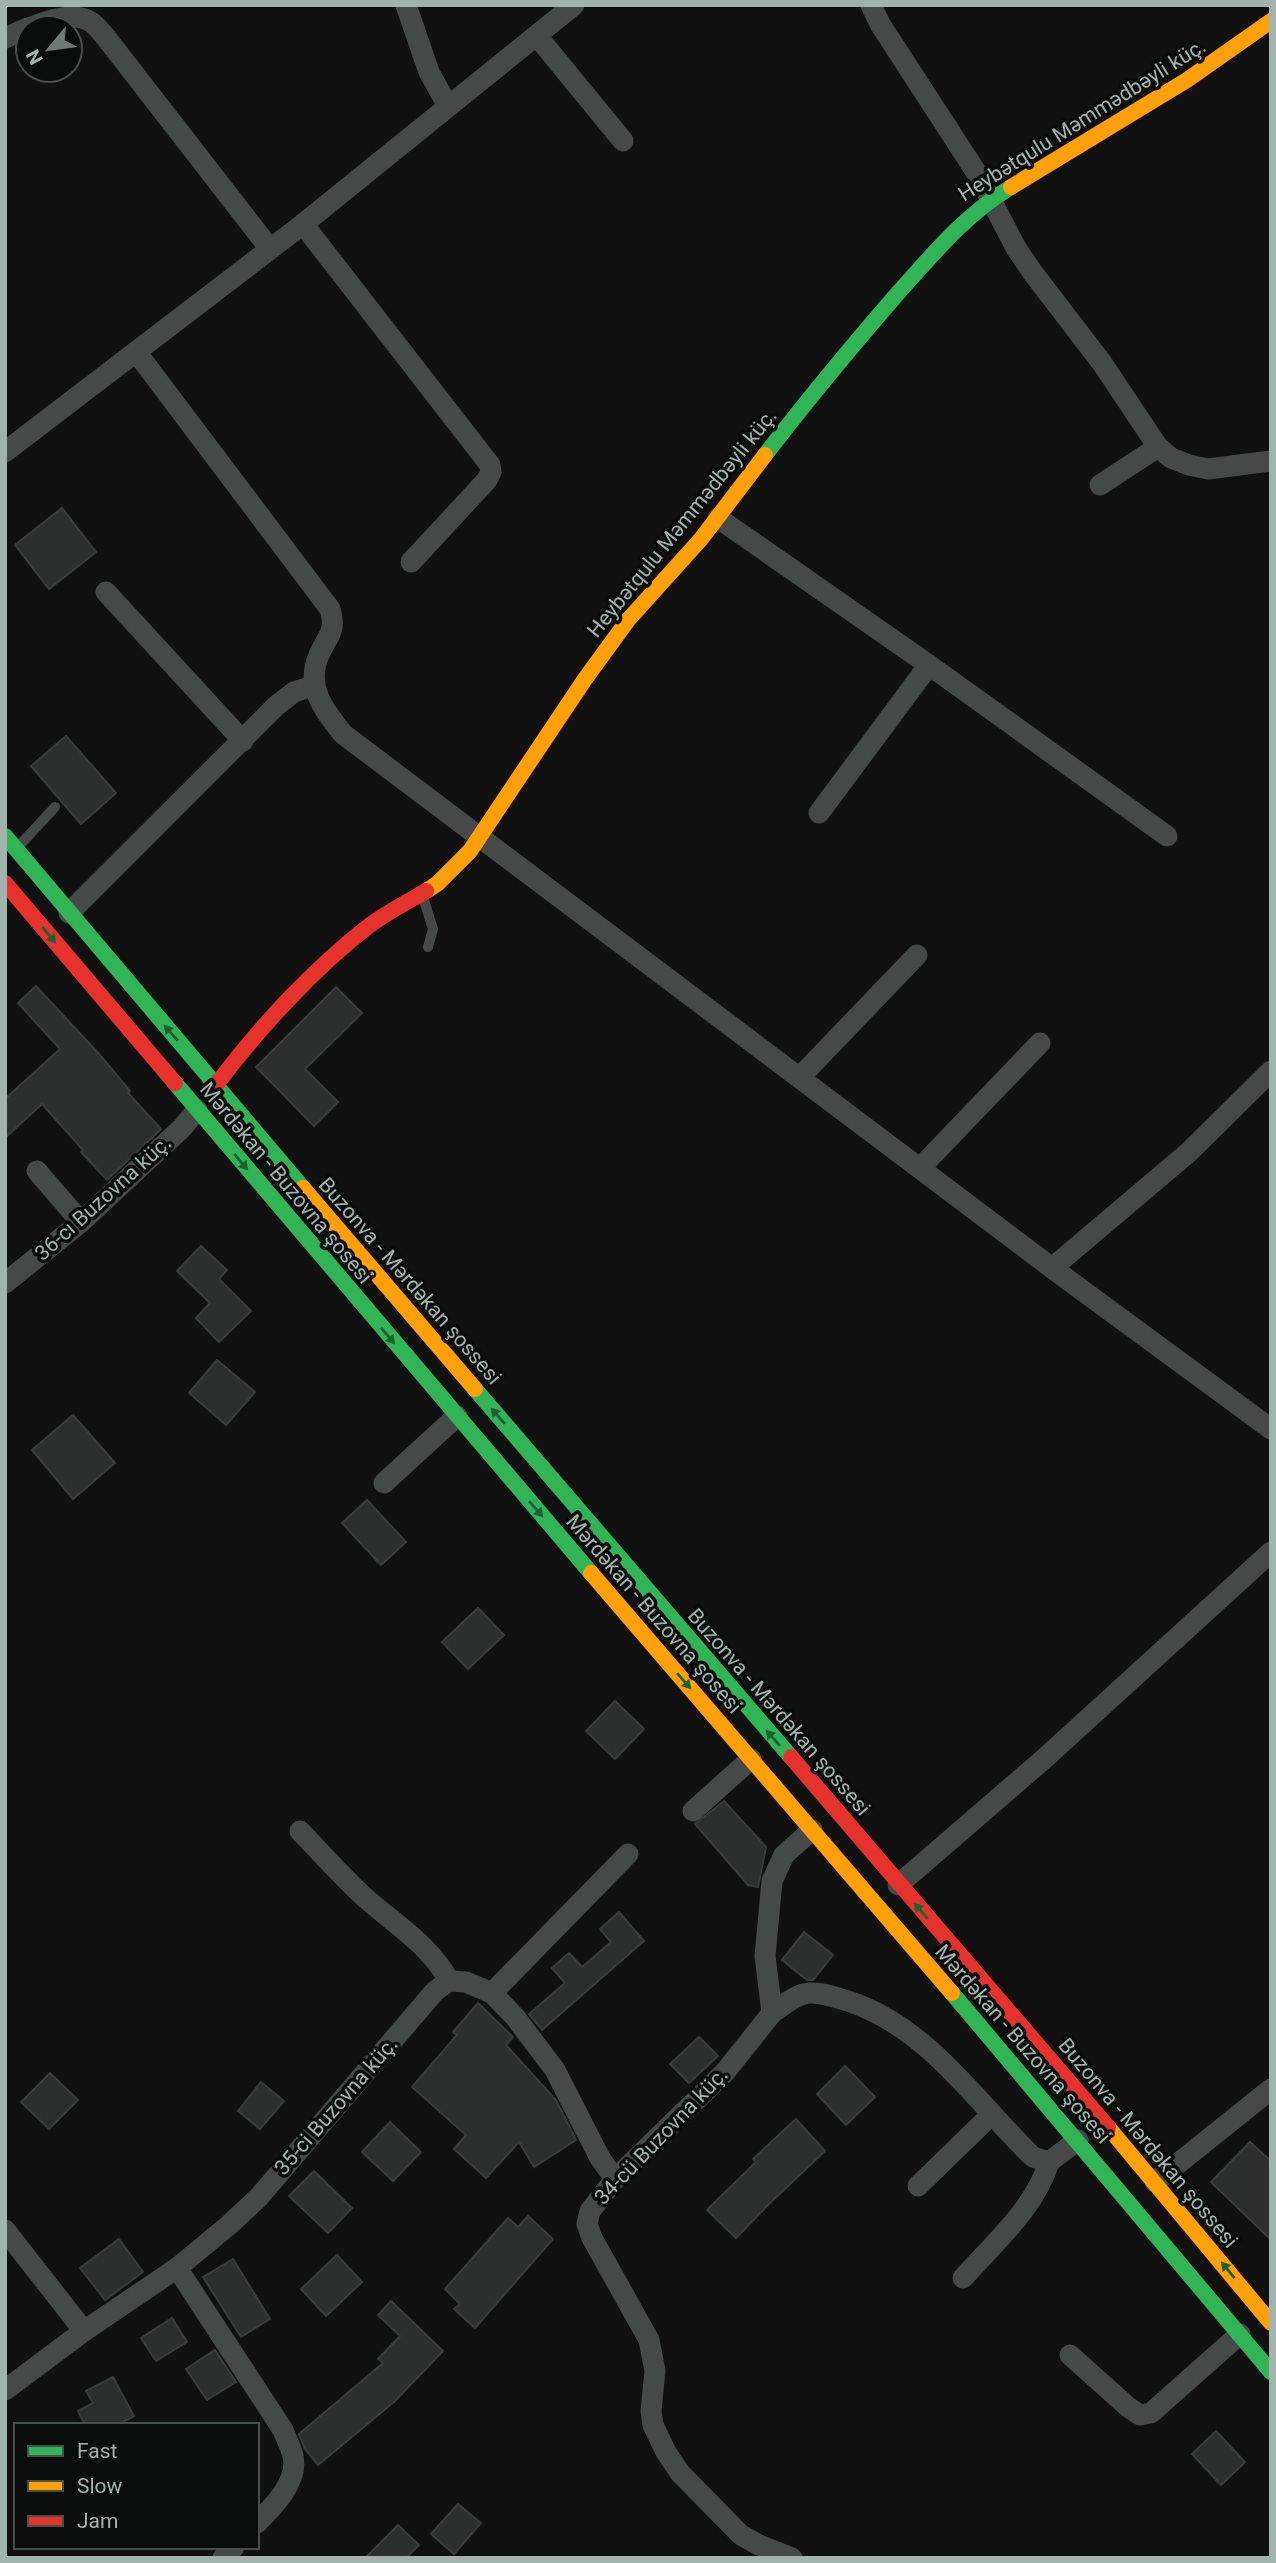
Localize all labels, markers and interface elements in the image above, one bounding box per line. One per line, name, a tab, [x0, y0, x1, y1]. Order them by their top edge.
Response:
north arrow	[14, 14, 84, 84]
street label: Heybətqulu Məmmədbəyli küç.	[954, 34, 1210, 206]
text: N	[21, 46, 48, 68]
street label: Heybətqulu Məmmədbəyli küç.	[582, 404, 782, 642]
one-way arrow	[41, 927, 56, 944]
one-way arrow	[163, 1024, 179, 1042]
street label: Mərdəkan - Buzovna şosesi	[195, 1078, 377, 1288]
street label: 36-cı Buzovna küç.	[30, 1131, 176, 1265]
one-way arrow	[234, 1152, 249, 1170]
street label: Buzonva - Mərdəkan şossesi	[314, 1173, 506, 1389]
one-way arrow	[380, 1327, 395, 1344]
one-way arrow	[490, 1407, 506, 1425]
one-way arrow	[528, 1500, 543, 1517]
street label: Mərdəkan - Buzovna şosesi	[561, 1510, 747, 1718]
street label: Buzonva - Mərdəkan şossesi	[683, 1604, 875, 1820]
one-way arrow	[676, 1672, 692, 1690]
one-way arrow	[766, 1729, 781, 1746]
one-way arrow	[914, 1902, 929, 1919]
street label: Mərdəkan - Buzovna şosesi	[930, 1940, 1116, 2148]
street label: 35-ci Buzovna küç.	[270, 2032, 402, 2180]
street label: Buzonva - Mərdəkan şossesi	[1053, 2033, 1243, 2253]
street label: 34-cü Buzovna küç.	[589, 2063, 733, 2209]
one-way arrow	[1220, 2261, 1235, 2279]
legend	[14, 2423, 259, 2549]
text: Fast	[77, 2439, 118, 2463]
text: Slow	[77, 2474, 123, 2498]
text: Jam	[77, 2509, 118, 2533]

